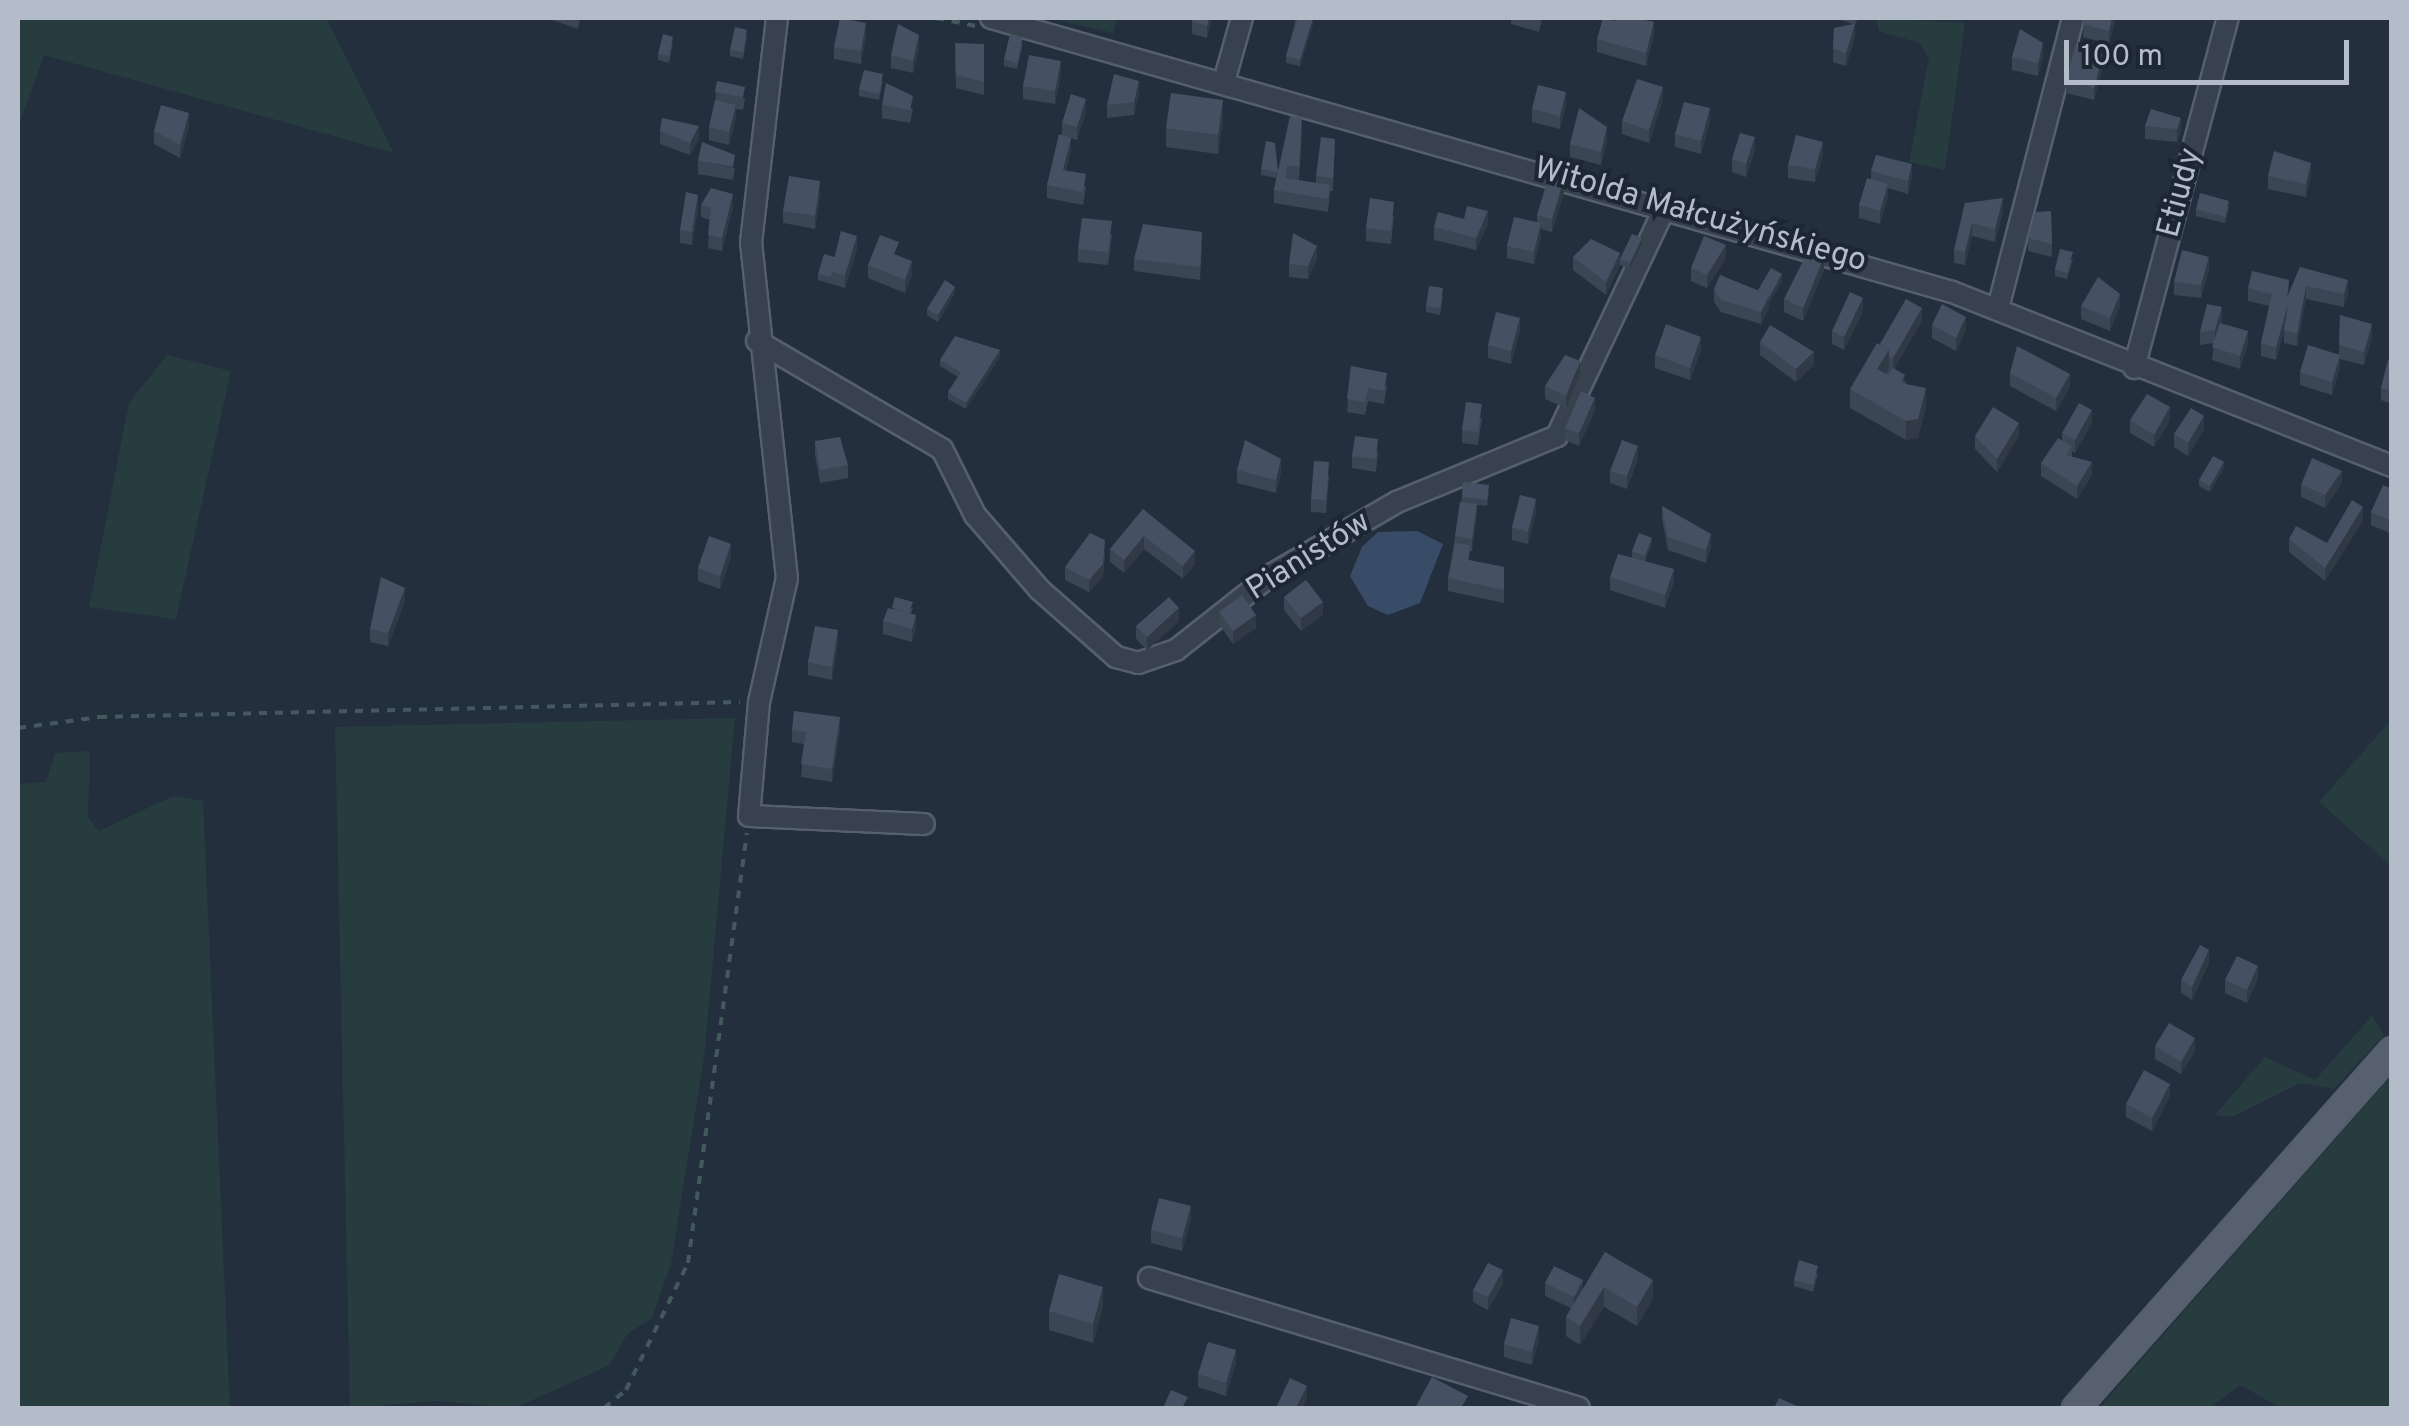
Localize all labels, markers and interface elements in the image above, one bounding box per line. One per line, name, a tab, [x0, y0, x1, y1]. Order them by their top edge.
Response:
scale bar	[2069, 20, 2354, 82]
text: 100 m	[2081, 39, 2163, 76]
street label: Etiudy	[2151, 144, 2211, 242]
street label: Witolda Małcużyńskiego	[1529, 150, 1871, 282]
street label: Pianistów	[1240, 504, 1378, 610]

